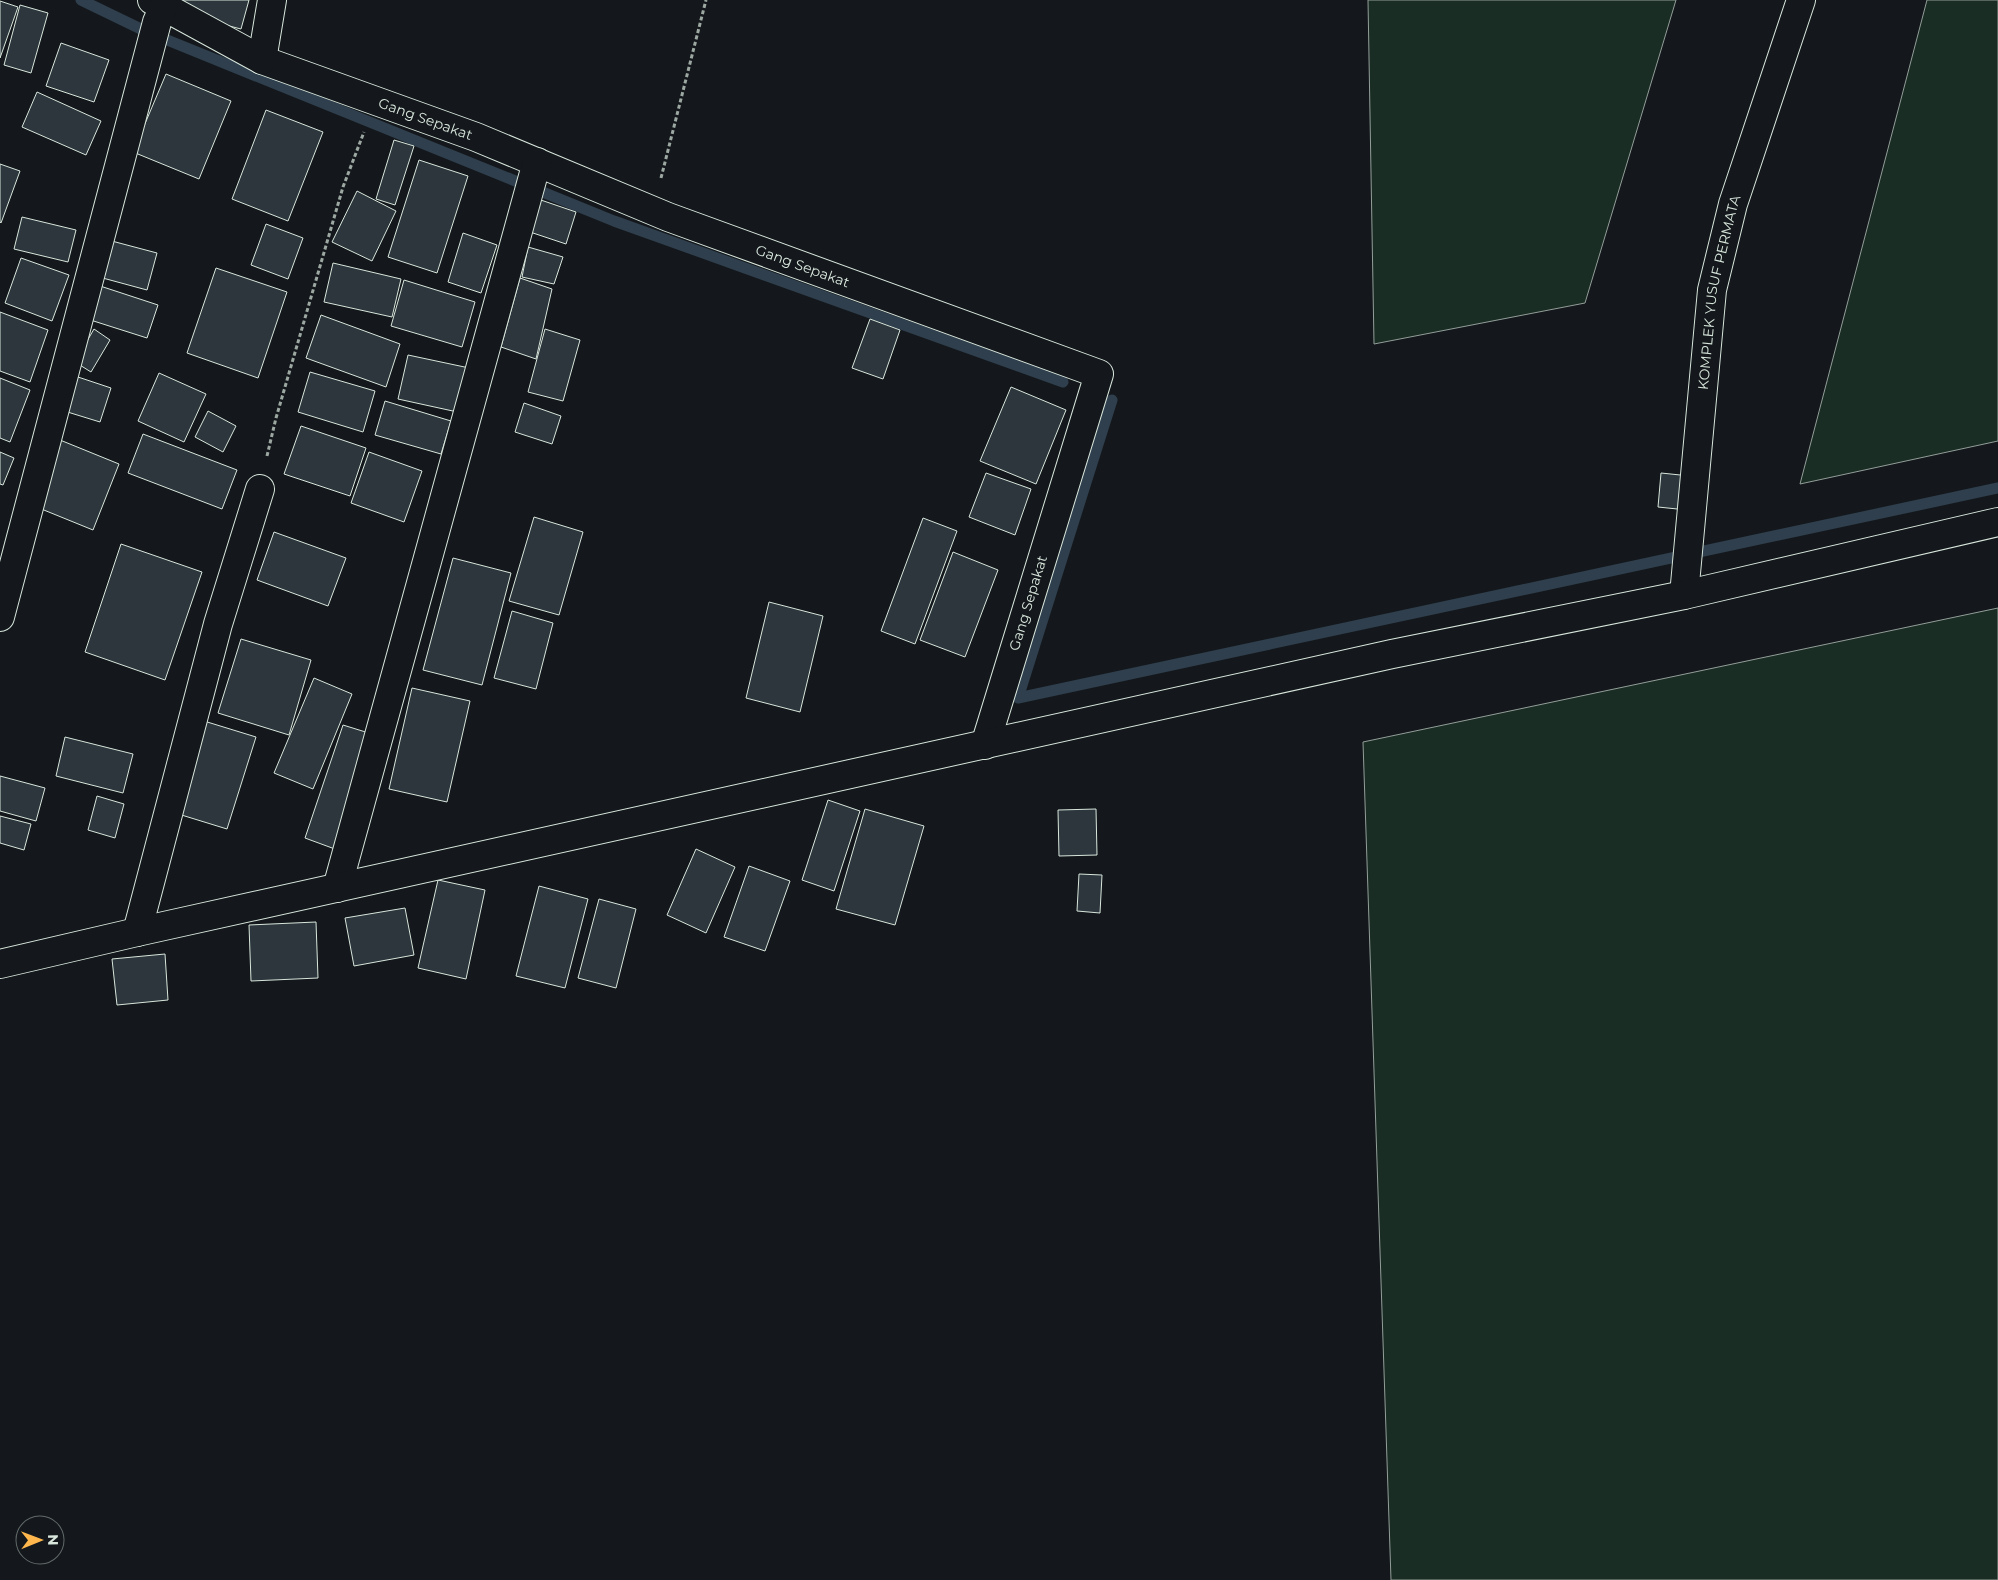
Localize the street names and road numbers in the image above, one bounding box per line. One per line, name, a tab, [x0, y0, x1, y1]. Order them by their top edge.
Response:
street label: Gang Sepakat	[376, 94, 475, 144]
street label: KOMPLEK YUSUF PERMATA	[1694, 192, 1745, 391]
street label: Gang Sepakat	[753, 241, 852, 292]
street label: Gang Sepakat	[1005, 553, 1051, 653]

